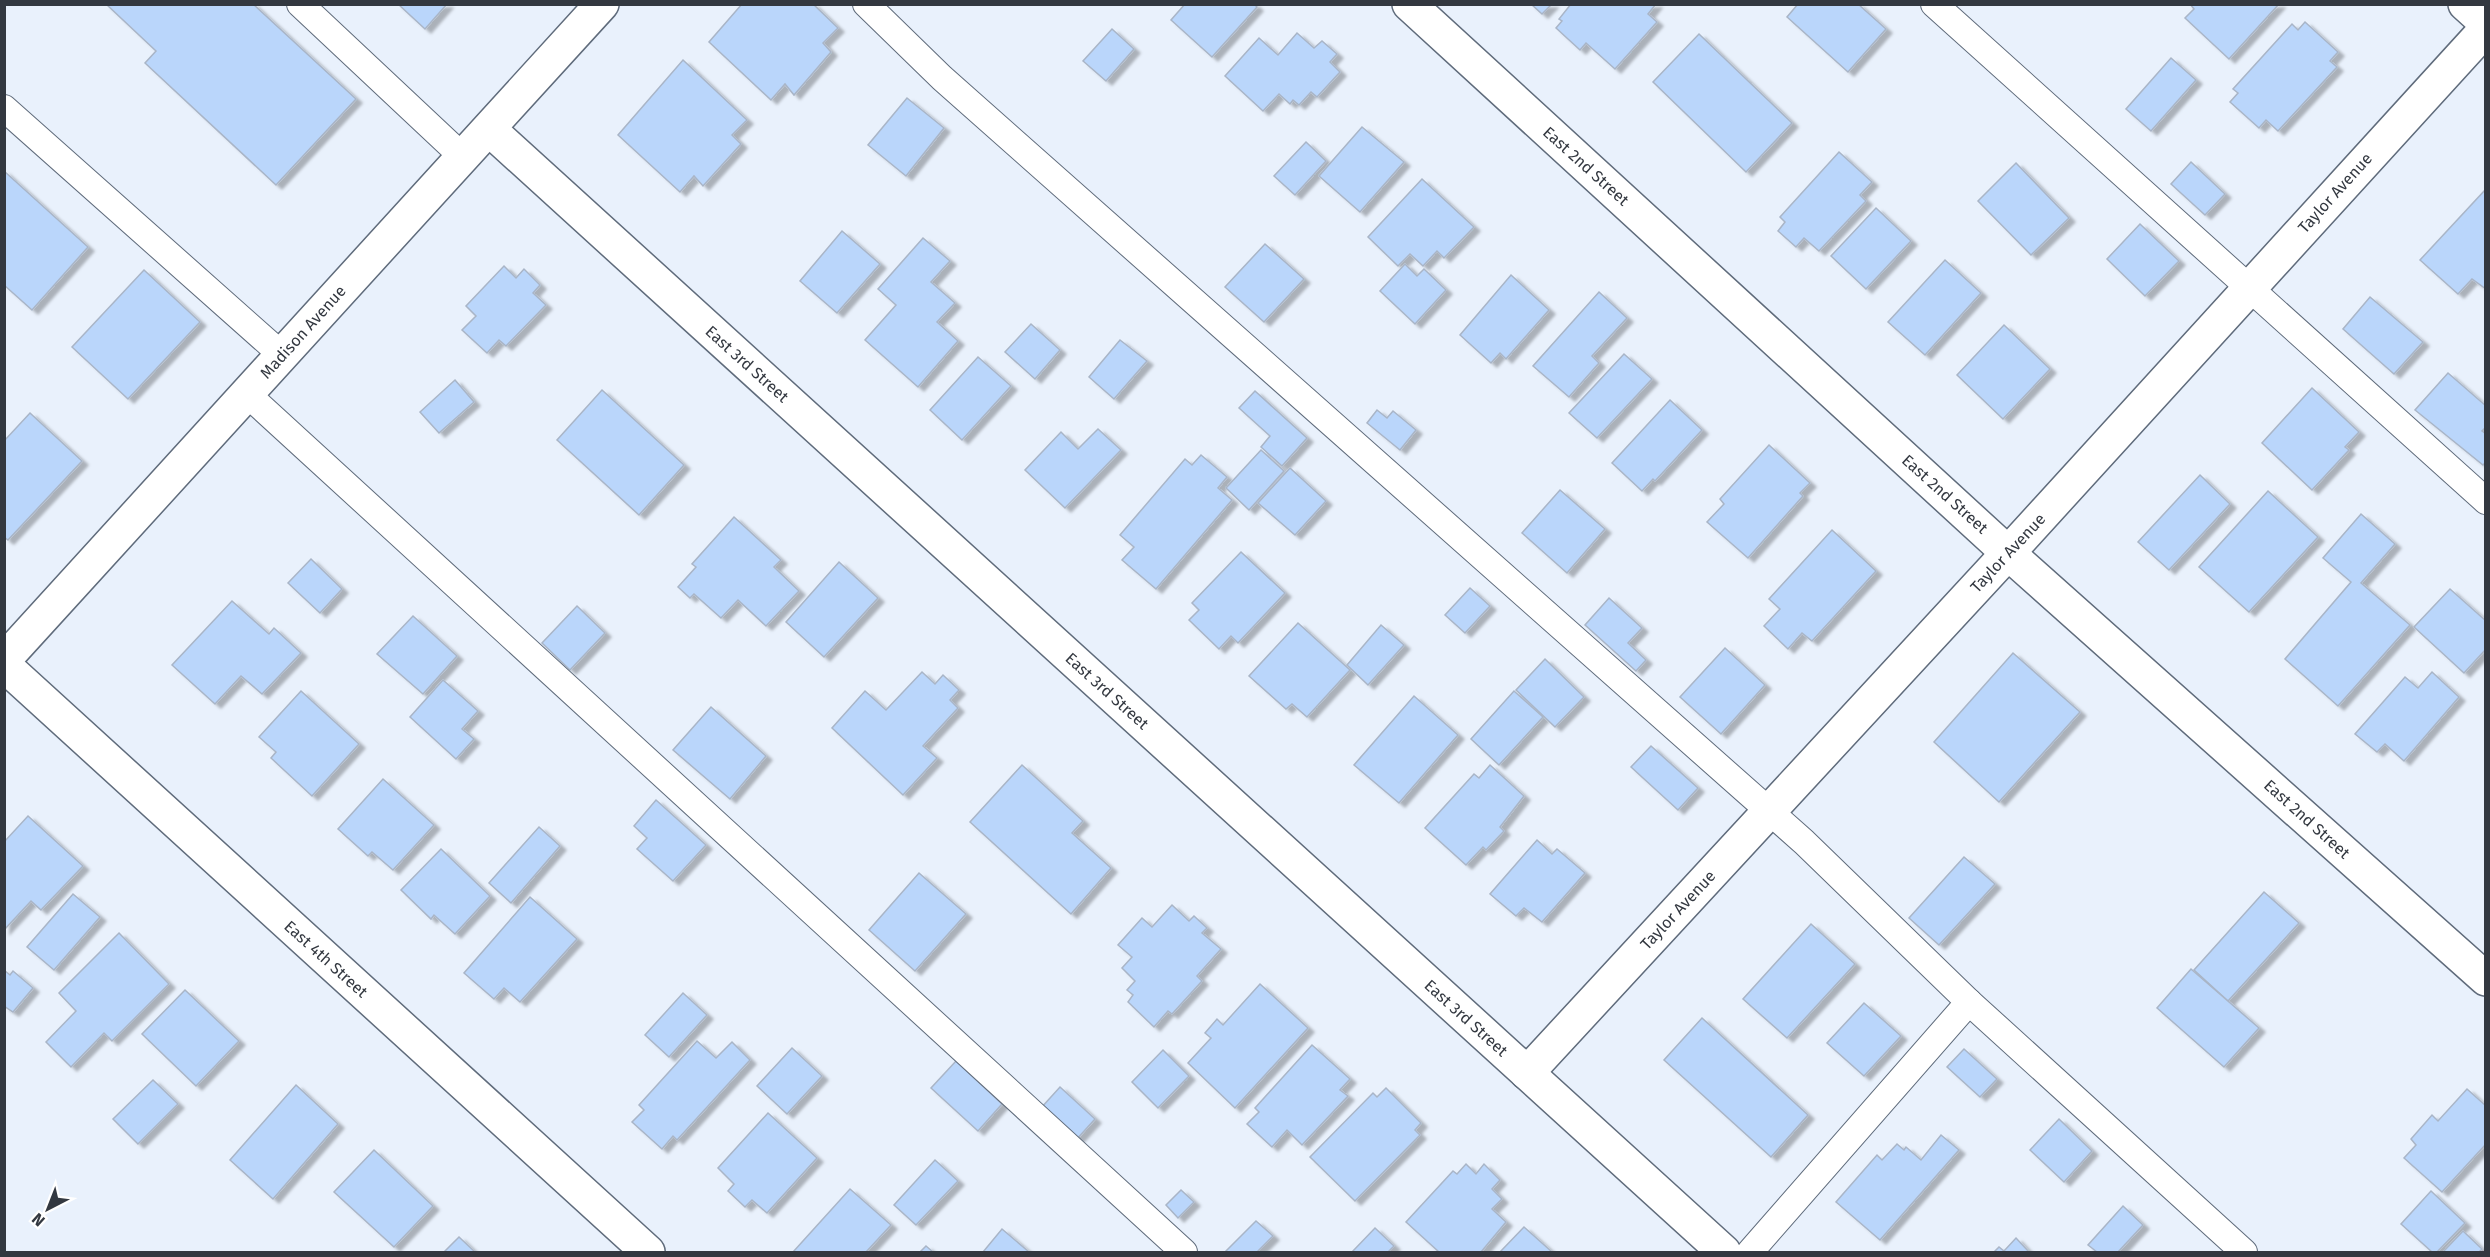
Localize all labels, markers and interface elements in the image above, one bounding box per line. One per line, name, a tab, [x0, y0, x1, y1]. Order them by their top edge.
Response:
street label: East 2nd Street	[1539, 122, 1633, 210]
street label: Taylor Avenue	[2294, 149, 2376, 237]
street label: Madison Avenue	[256, 282, 350, 382]
street label: East 3rd Street	[702, 322, 793, 406]
street label: East 2nd Street	[1898, 450, 1992, 538]
street label: Taylor Avenue	[1967, 509, 2049, 597]
street label: East 3rd Street	[1062, 649, 1153, 733]
street label: East 2nd Street	[2260, 775, 2354, 863]
street label: Taylor Avenue	[1637, 866, 1719, 954]
street label: East 4th Street	[280, 917, 372, 1002]
street label: East 3rd Street	[1421, 976, 1512, 1060]
north arrow	[18, 1179, 78, 1239]
text: N	[28, 1209, 49, 1230]

